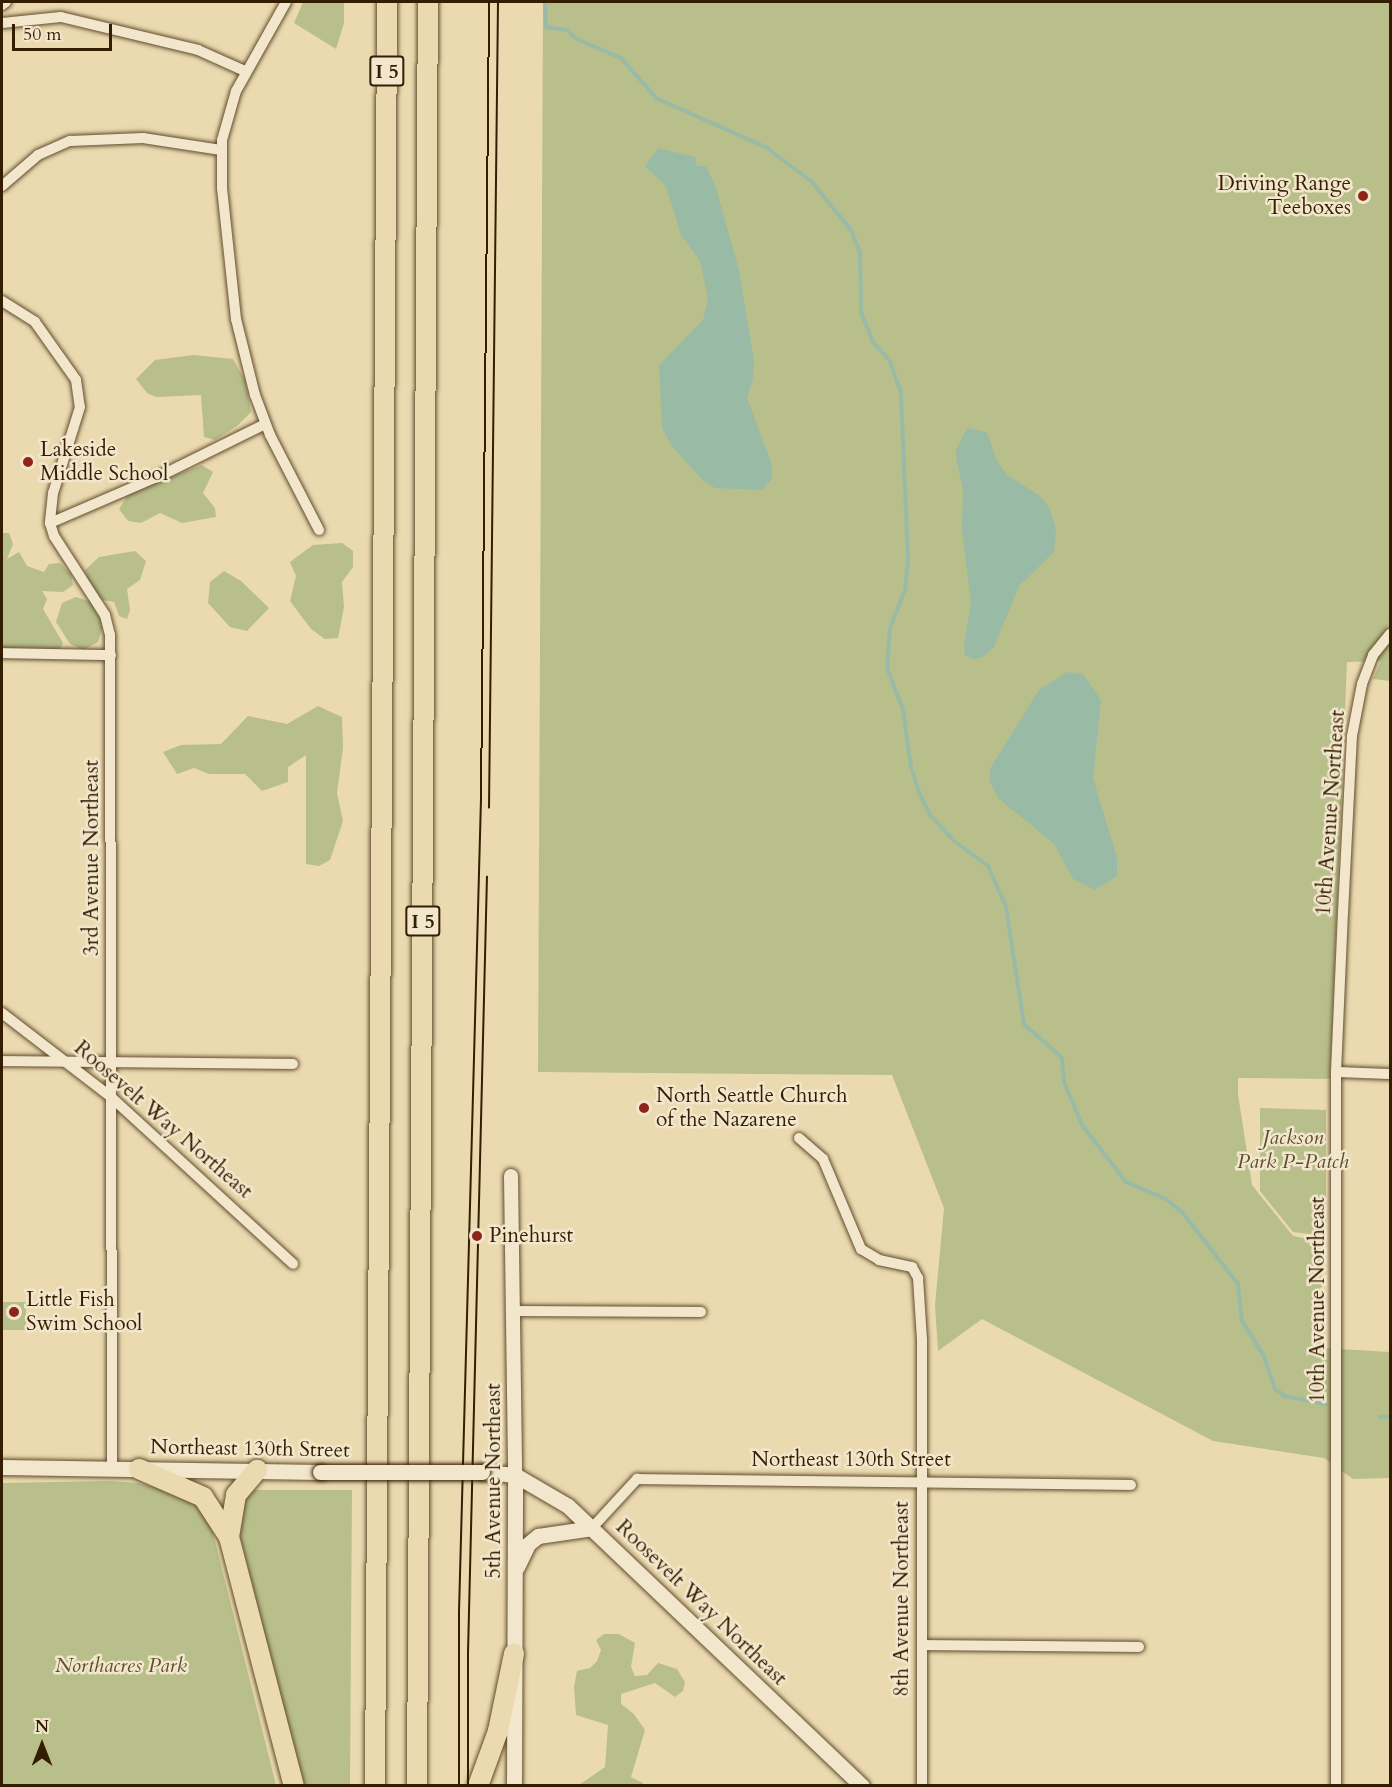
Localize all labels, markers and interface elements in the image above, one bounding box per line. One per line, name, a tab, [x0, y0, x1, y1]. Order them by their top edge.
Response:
scale bar	[15, 12, 116, 50]
text: 50 m	[23, 22, 62, 47]
road number: I 5	[369, 54, 405, 88]
place label: Driving Range Teeboxes	[1218, 171, 1351, 221]
marker: Driving Range Teeboxes	[1356, 189, 1370, 203]
place label: Lakeside Middle School	[40, 437, 168, 487]
marker: Lakeside Middle School	[21, 455, 35, 469]
street label: 10th Avenue Northeast	[1311, 709, 1351, 917]
street label: 3rd Avenue Northeast	[79, 760, 105, 956]
road number: I 5	[405, 904, 441, 938]
street label: Roosevelt Way Northeast	[69, 1036, 257, 1204]
place label: North Seattle Church of the Nazarene	[656, 1083, 848, 1133]
marker: North Seattle Church of the Nazarene	[637, 1101, 651, 1115]
park label: Jackson Park P-Patch	[1237, 1125, 1349, 1175]
street label: 10th Avenue Northeast	[1305, 1197, 1331, 1403]
place label: Pinehurst	[489, 1223, 573, 1249]
marker: Pinehurst	[470, 1229, 484, 1243]
place label: Little Fish Swim School	[26, 1287, 142, 1337]
marker: Little Fish Swim School	[7, 1305, 21, 1319]
street label: 5th Avenue Northeast	[481, 1383, 507, 1579]
street label: Northeast 130th Street	[150, 1435, 350, 1463]
street label: Northeast 130th Street	[751, 1447, 951, 1473]
street label: 8th Avenue Northeast	[889, 1501, 915, 1697]
street label: Roosevelt Way Northeast	[610, 1515, 792, 1691]
park label: Northacres Park	[55, 1653, 187, 1679]
north arrow	[12, 1715, 72, 1775]
text: N	[35, 1716, 49, 1738]

